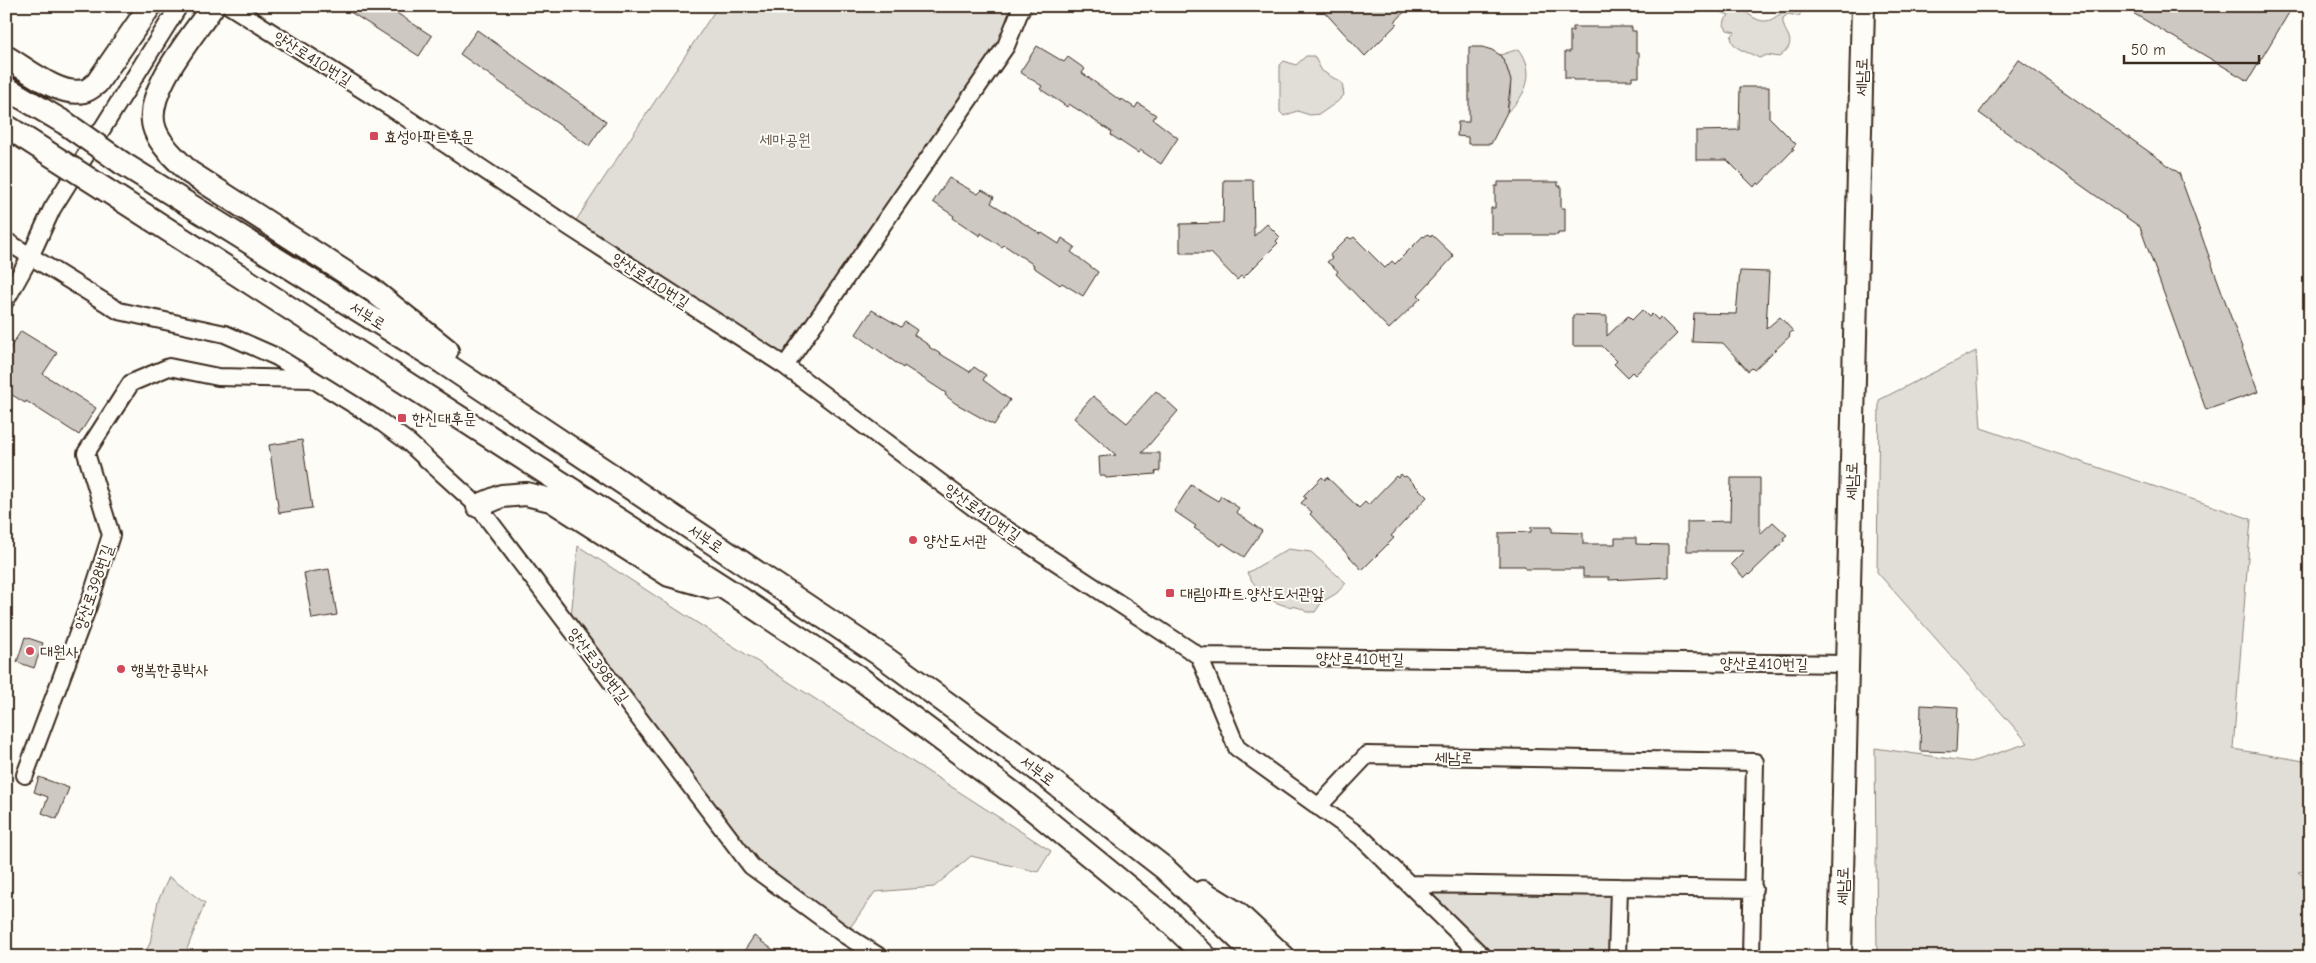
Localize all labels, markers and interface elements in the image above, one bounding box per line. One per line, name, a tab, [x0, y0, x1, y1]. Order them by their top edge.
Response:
street label: 양산로410번길	[270, 28, 355, 90]
scale bar	[2124, 32, 2258, 64]
text: 50 m	[2131, 41, 2166, 59]
street label: 세남로	[1853, 58, 1871, 96]
place label: 효성아파트후문	[384, 128, 474, 146]
marker: 효성아파트후문	[368, 130, 380, 142]
park label: 세마공원	[759, 131, 811, 149]
street label: 양산로410번길	[609, 249, 692, 312]
street label: 서부로	[346, 298, 389, 334]
place label: 한신대후문	[412, 410, 476, 428]
marker: 한신대후문	[396, 412, 408, 424]
street label: 세남로	[1843, 462, 1861, 500]
street label: 양산로410번길	[941, 480, 1024, 546]
street label: 서부로	[684, 521, 726, 557]
place label: 양산도서관	[923, 532, 988, 550]
marker: 양산도서관	[907, 534, 919, 546]
street label: 양산로398번길	[71, 542, 117, 632]
place label: 대림아파트.양산도서관앞	[1180, 585, 1324, 603]
marker: 대림아파트.양산도서관앞	[1164, 587, 1176, 599]
street label: 양산로398번길	[564, 625, 632, 707]
place label: 대원사	[40, 643, 79, 661]
marker: 대원사	[24, 645, 36, 657]
street label: 양산로410번길	[1316, 649, 1404, 669]
street label: 양산로410번길	[1720, 654, 1808, 674]
place label: 행복한콩박사	[131, 661, 208, 679]
marker: 행복한콩박사	[115, 663, 127, 675]
street label: 세남로	[1435, 749, 1473, 767]
street label: 서부로	[1017, 752, 1058, 790]
street label: 세남로	[1834, 867, 1852, 905]

